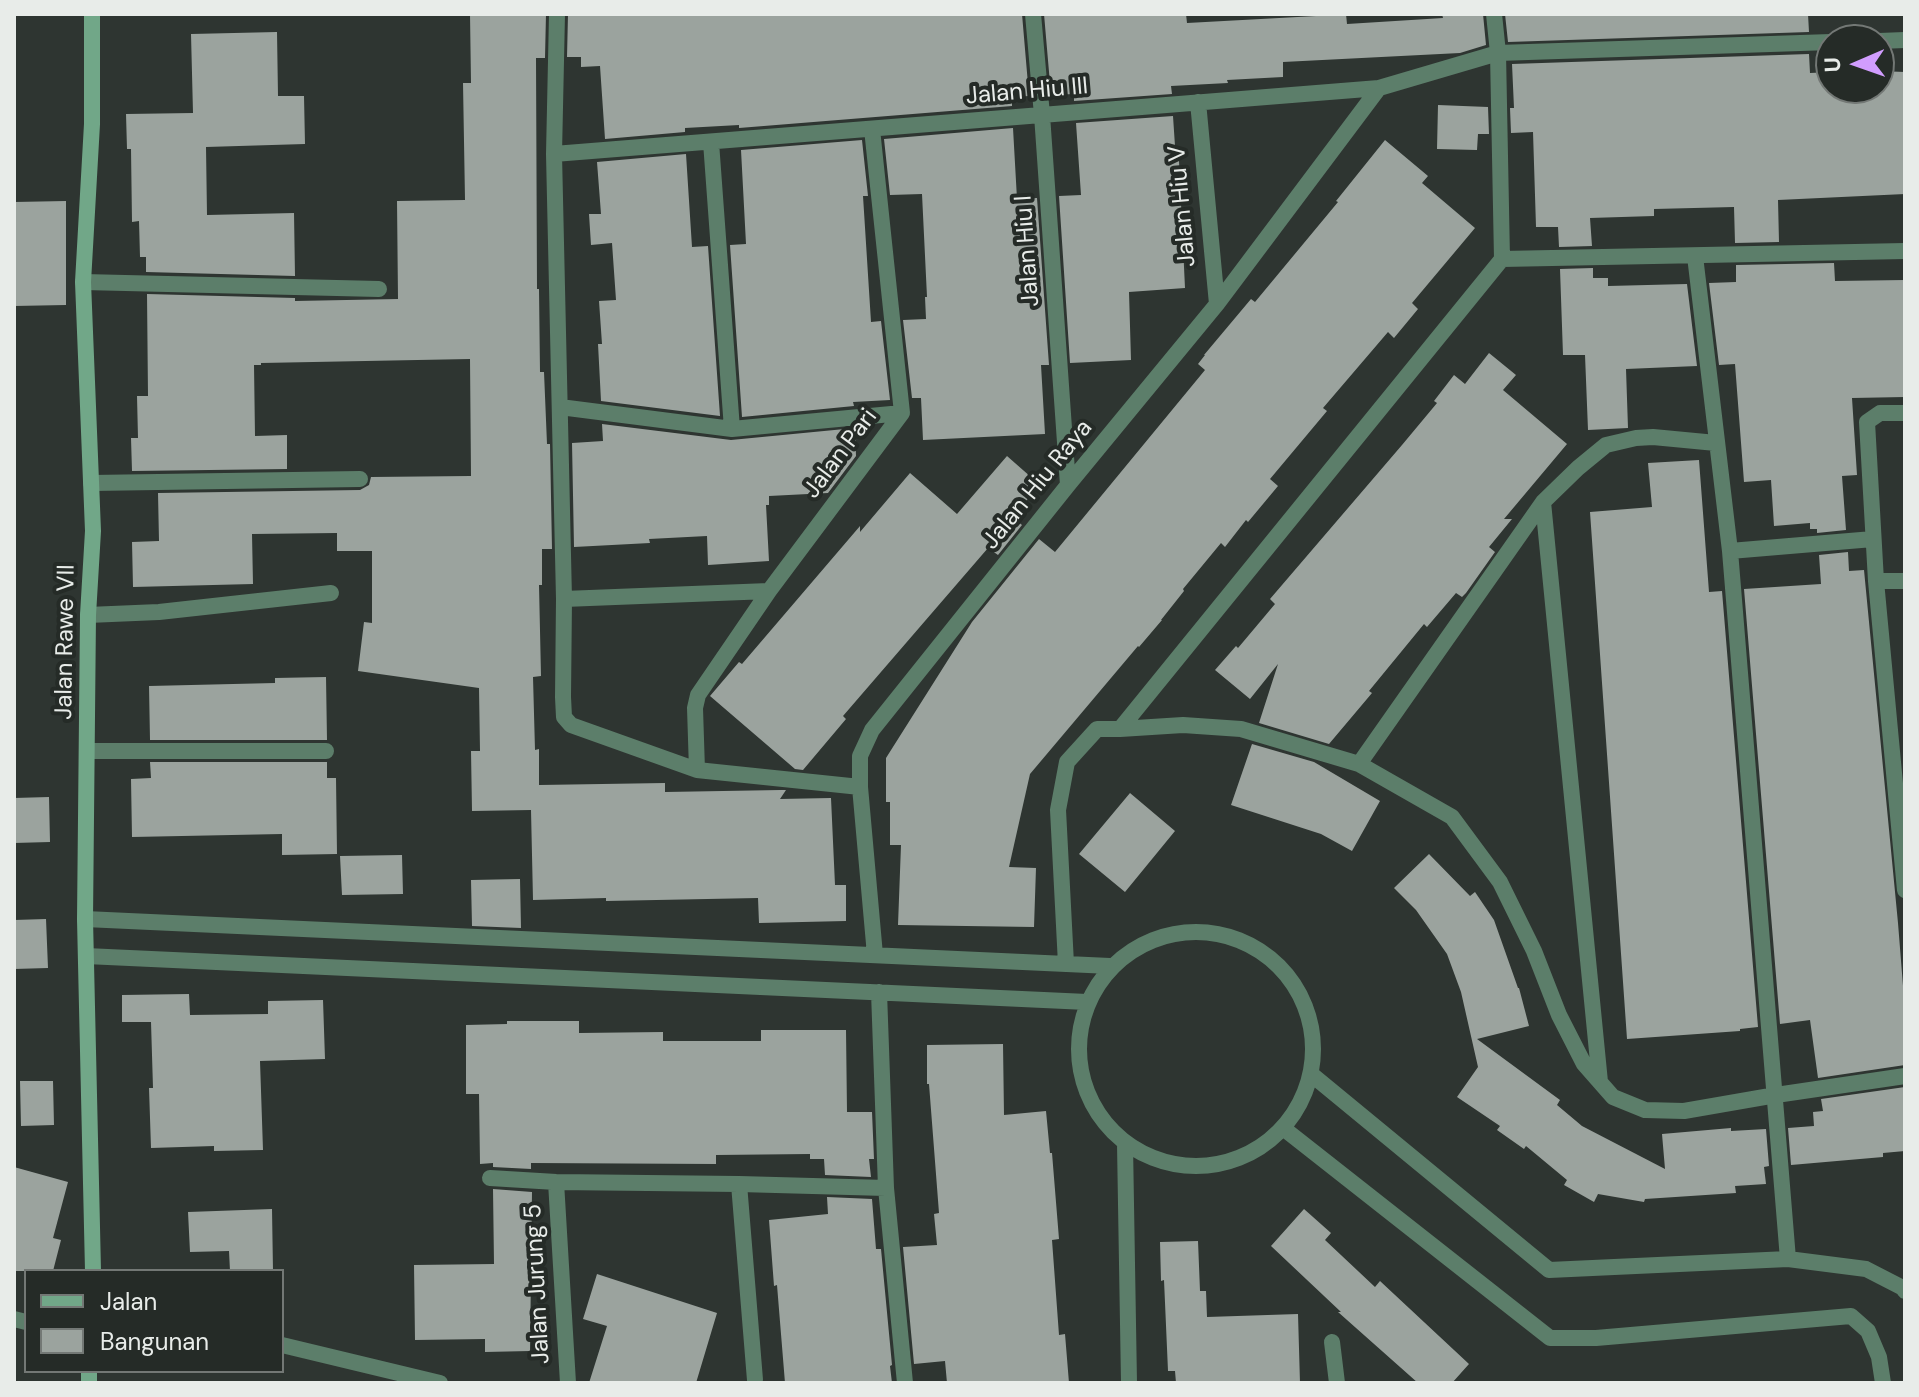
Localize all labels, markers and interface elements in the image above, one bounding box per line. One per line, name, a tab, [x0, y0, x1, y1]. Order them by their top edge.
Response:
north arrow	[1815, 24, 1895, 104]
text: U	[1818, 57, 1847, 73]
street label: Jalan Hiu III	[965, 72, 1089, 112]
street label: Jalan Hiu V	[1163, 144, 1203, 268]
street label: Jalan Hiu I	[1010, 194, 1046, 308]
street label: Jalan Pari	[798, 404, 884, 504]
street label: Jalan Hiu Raya	[977, 414, 1099, 556]
street label: Jalan Rawe VII	[50, 564, 82, 720]
street label: Jalan Jurung 5	[519, 1203, 557, 1365]
legend	[24, 1269, 284, 1373]
text: Jalan	[100, 1286, 157, 1317]
text: Bangunan	[100, 1326, 209, 1357]

